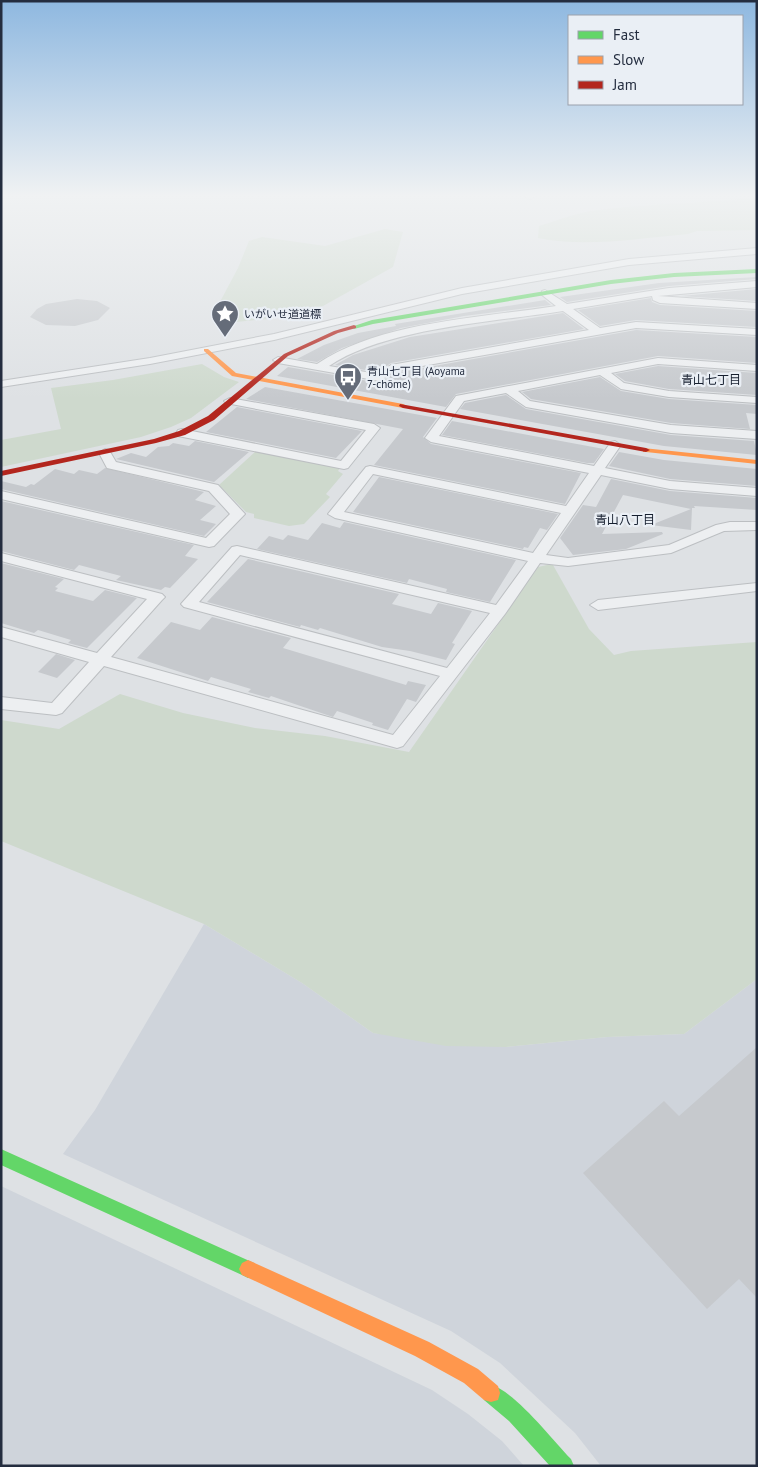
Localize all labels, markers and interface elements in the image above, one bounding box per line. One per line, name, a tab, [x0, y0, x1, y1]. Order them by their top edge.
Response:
legend	[568, 15, 743, 105]
text: Fast	[613, 25, 640, 44]
text: Slow	[613, 50, 644, 69]
text: Jam	[612, 75, 637, 94]
place icon: いがいせ道道標	[210, 299, 240, 338]
place label: いがいせ道道標	[244, 307, 321, 321]
bus stop icon: 青山七丁目 (Aoyama 7-chōme)	[333, 362, 363, 401]
place label: 青山七丁目 (Aoyama 7-chōme)	[367, 364, 465, 391]
district label: 青山七丁目	[681, 372, 741, 387]
district label: 青山八丁目	[595, 512, 655, 527]

